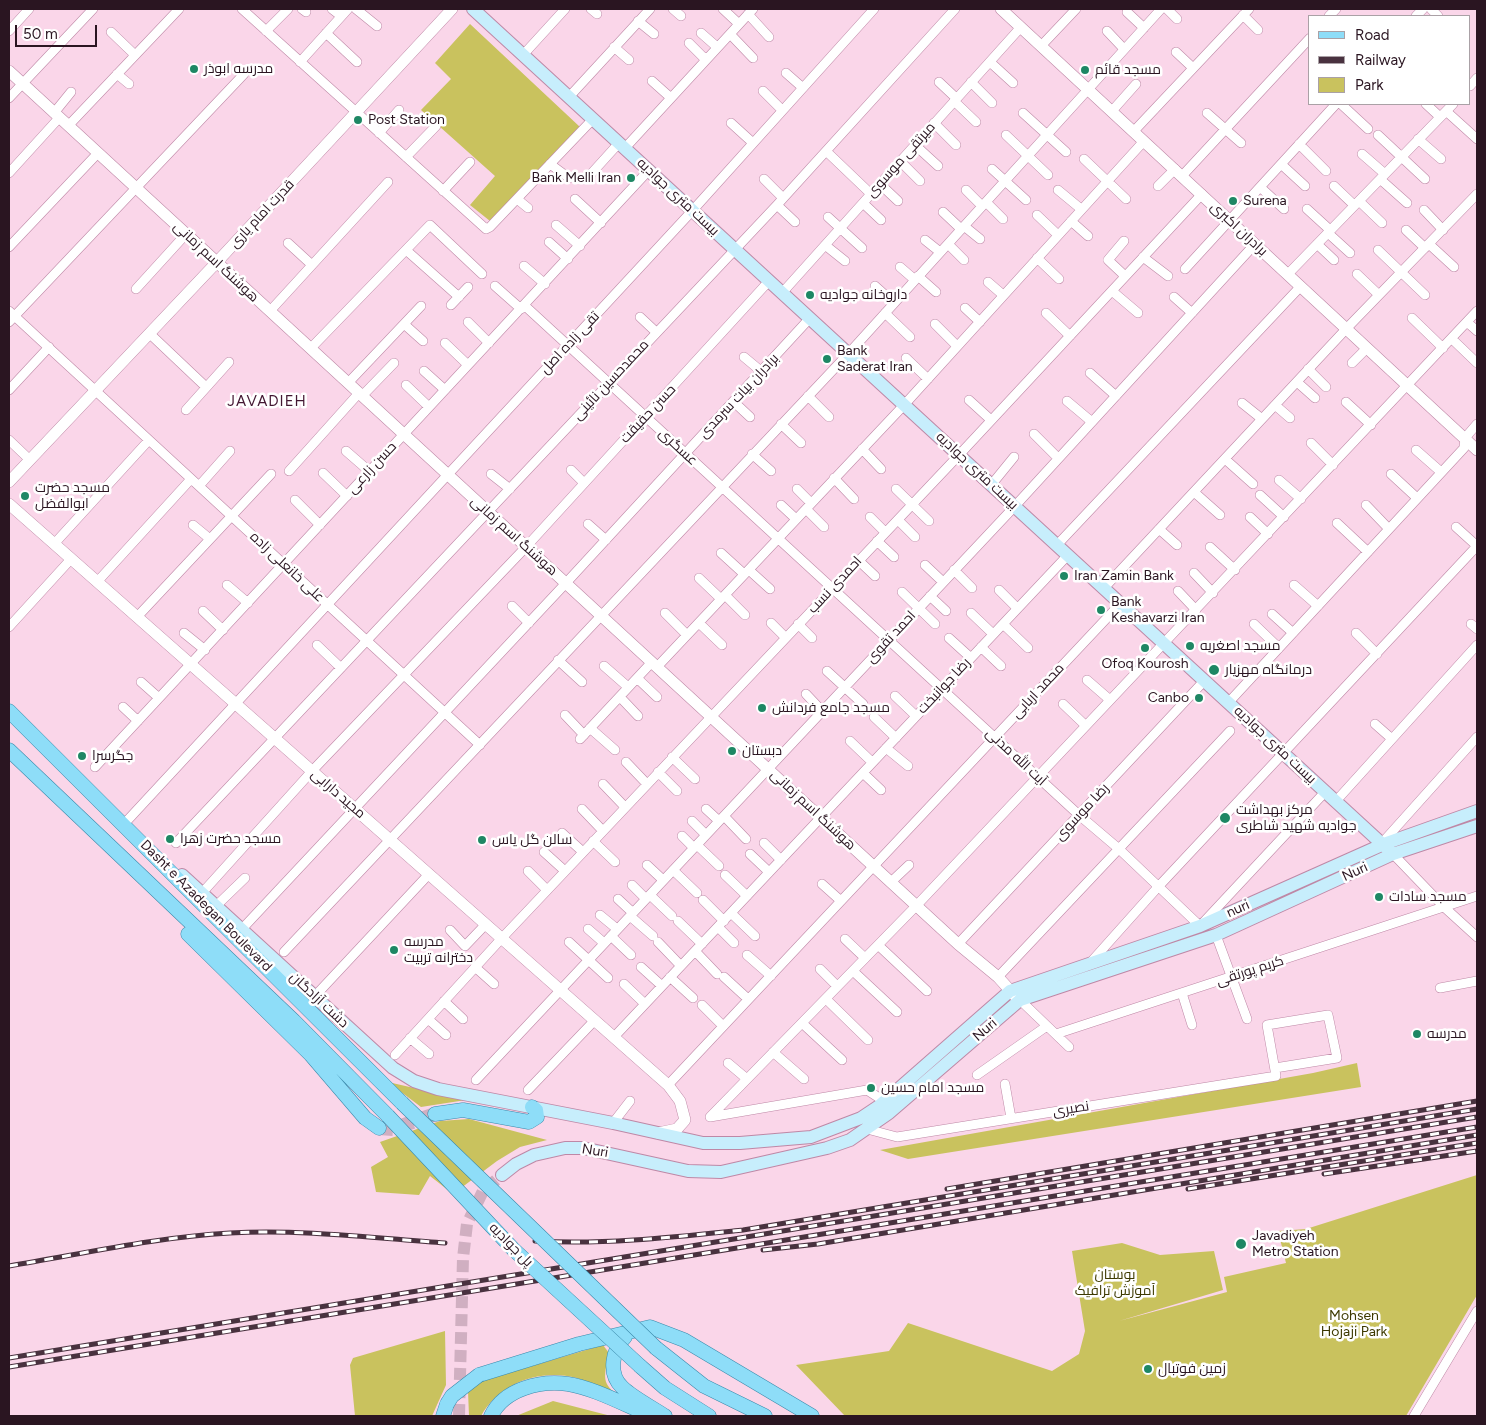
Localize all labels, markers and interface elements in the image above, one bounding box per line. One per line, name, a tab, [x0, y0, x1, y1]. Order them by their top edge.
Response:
scale bar	[18, 15, 100, 47]
legend	[1308, 15, 1471, 105]
text: 50 m	[23, 25, 58, 43]
text: Road	[1355, 26, 1390, 44]
text: Railway	[1355, 51, 1406, 69]
place label: مدرسه ابوذر	[204, 61, 273, 77]
place label: مسجد قائم	[1095, 62, 1161, 78]
marker: مدرسه ابوذر	[188, 63, 200, 75]
marker: مسجد قائم	[1079, 64, 1091, 76]
text: Park	[1355, 76, 1384, 94]
place label: Post Station	[368, 112, 445, 128]
marker: Post Station	[352, 114, 364, 126]
street label: میرتقی موسوی	[863, 119, 939, 201]
street label: بیست متری جوادیه	[633, 155, 723, 239]
place label: Bank Melli Iran	[531, 170, 621, 186]
marker: Bank Melli Iran	[625, 172, 637, 184]
street label: قدرت امام یاری	[226, 176, 298, 252]
place label: Surena	[1243, 193, 1287, 209]
marker: Surena	[1227, 195, 1239, 207]
street label: برادران اکبری	[1207, 198, 1271, 260]
street label: هوشنگ اسم زمانی	[170, 218, 262, 306]
place label: داروخانه جوادیه	[820, 287, 907, 303]
marker: داروخانه جوادیه	[804, 289, 816, 301]
street label: تقی زاده اصل	[537, 308, 603, 378]
street label: محمدحسین نائینی	[569, 336, 653, 424]
place label: Bank Saderat Iran	[837, 343, 913, 376]
street label: برادران بیات سرمدی	[695, 350, 783, 442]
marker: Bank Saderat Iran	[821, 353, 833, 365]
street label: حسن حقیقت	[617, 381, 679, 447]
district label: JAVADIEH	[226, 393, 308, 411]
street label: عسگری	[655, 425, 701, 469]
street label: بیست متری جوادیه	[932, 429, 1022, 513]
street label: حسن زارعی	[344, 439, 400, 497]
place label: مسجد حضرت ابوالفضل	[35, 480, 110, 512]
marker: مسجد حضرت ابوالفضل	[19, 490, 31, 502]
street label: هوشنگ اسم زمانی	[467, 493, 561, 579]
street label: علی خانعلی زاده	[246, 528, 328, 606]
street label: احمدی نسب	[804, 553, 866, 617]
place label: Iran Zamin Bank	[1074, 568, 1174, 584]
marker: Iran Zamin Bank	[1058, 570, 1070, 582]
place label: Bank Keshavarzi Iran	[1111, 594, 1204, 626]
marker: Bank Keshavarzi Iran	[1095, 604, 1107, 616]
street label: احمد تقوی	[863, 607, 919, 667]
place label: مسجد اصغریه	[1200, 638, 1281, 654]
marker: مسجد اصغریه	[1184, 640, 1196, 652]
marker: Ofoq Kourosh	[1139, 642, 1151, 654]
street label: رضا جوانبخت	[914, 655, 974, 717]
place label: Ofoq Kourosh	[1101, 656, 1189, 672]
street label: محمد اربابی	[1008, 660, 1068, 722]
place label: درمانگاه مهزیار	[1225, 662, 1312, 678]
marker: درمانگاه مهزیار	[1207, 663, 1221, 677]
place label: Canbo	[1148, 690, 1189, 706]
marker: Canbo	[1193, 692, 1205, 704]
place label: مسجد جامع فردانش	[772, 700, 890, 716]
marker: مسجد جامع فردانش	[756, 702, 768, 714]
street label: بیست متری جوادیه	[1230, 703, 1320, 787]
street label: آیت‌ الله مدنی	[982, 725, 1050, 789]
place label: دبستان	[742, 743, 782, 759]
marker: دبستان	[726, 745, 738, 757]
place label: جگرسرا	[92, 748, 133, 764]
marker: جگرسرا	[76, 750, 88, 762]
street label: مجید دارابی	[307, 766, 369, 822]
street label: هوشنگ اسم زمانی	[767, 766, 859, 854]
street label: رضا موسوی	[1051, 780, 1113, 844]
place label: مرکز بهداشت جوادیه شهید شاطری	[1236, 802, 1356, 834]
marker: مرکز بهداشت جوادیه شهید شاطری	[1218, 811, 1232, 825]
place label: مسجد حضرت زهرا	[180, 831, 281, 847]
place label: سالن گل یاس	[492, 832, 572, 848]
marker: مسجد حضرت زهرا	[164, 833, 176, 845]
marker: سالن گل یاس	[476, 834, 488, 846]
street label: Dasht e Azadegan Boulevard	[137, 837, 275, 975]
street label: Nuri	[1339, 859, 1371, 885]
place label: مسجد سادات	[1389, 889, 1467, 905]
marker: مسجد سادات	[1373, 891, 1385, 903]
street label: nuri	[1224, 897, 1252, 921]
place label: مدرسه دخترانه تربیت	[404, 934, 473, 966]
marker: مدرسه دخترانه تربیت	[388, 944, 400, 956]
street label: کریم پورتقی	[1214, 952, 1286, 990]
street label: دشت آزادگان	[286, 969, 352, 1031]
street label: Nuri	[969, 1015, 1001, 1045]
place label: مدرسه	[1427, 1026, 1467, 1042]
marker: مدرسه	[1411, 1028, 1423, 1040]
place label: مسجد امام حسین	[881, 1080, 984, 1096]
marker: مسجد امام حسین	[865, 1082, 877, 1094]
street label: نصیری	[1052, 1098, 1090, 1120]
street label: Nuri	[581, 1141, 609, 1161]
street label: پل جوادیه	[486, 1220, 536, 1270]
place label: Javadiyeh Metro Station	[1252, 1228, 1339, 1260]
marker: Javadiyeh Metro Station	[1234, 1237, 1248, 1251]
park label: بوستان آموزش ترافیک	[1075, 1267, 1155, 1300]
park label: Mohsen Hojaji Park	[1321, 1308, 1387, 1340]
place label: زمین فوتبال	[1158, 1361, 1226, 1377]
marker: زمین فوتبال	[1142, 1363, 1154, 1375]

